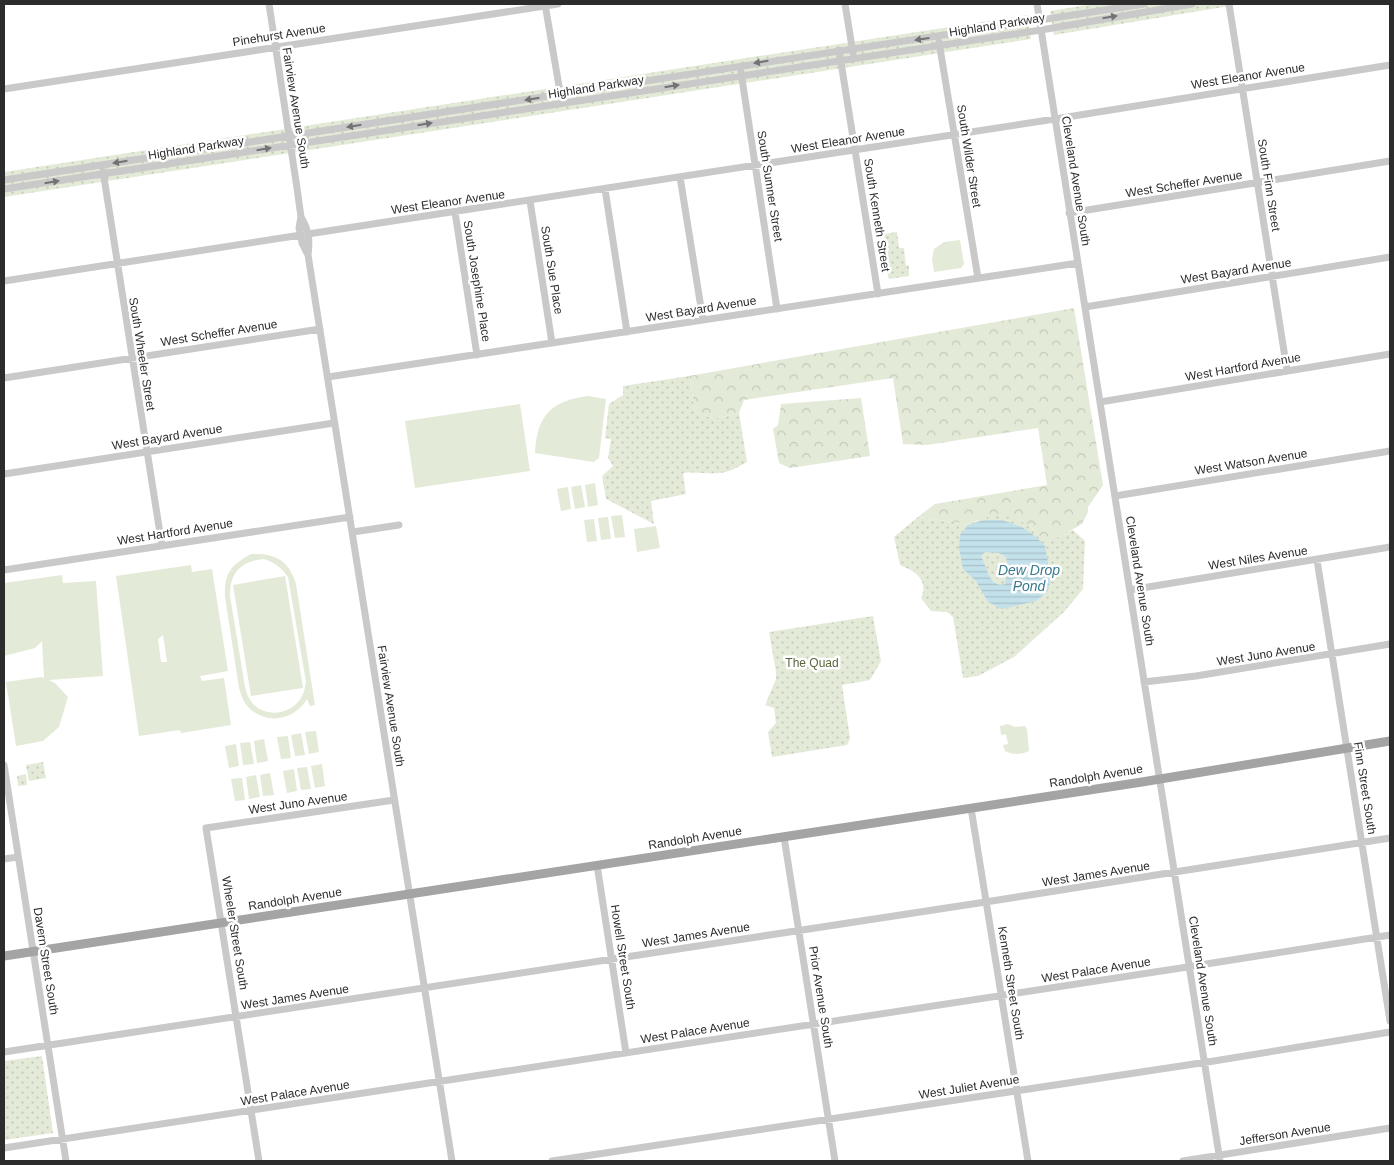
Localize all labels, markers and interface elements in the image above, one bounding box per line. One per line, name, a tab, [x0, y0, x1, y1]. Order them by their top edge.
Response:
street label: Highland Parkway	[948, 11, 1046, 39]
one-way arrow	[1103, 13, 1119, 21]
street label: Pinehurst Avenue	[232, 21, 327, 49]
one-way arrow	[914, 35, 930, 43]
street label: Fairview Avenue South	[280, 46, 312, 170]
one-way arrow	[753, 59, 769, 67]
street label: West Eleanor Avenue	[1190, 60, 1306, 92]
street label: Highland Parkway	[547, 73, 645, 101]
one-way arrow	[664, 82, 680, 90]
one-way arrow	[523, 95, 539, 103]
street label: South Wilder Street	[954, 104, 984, 209]
street label: Cleveland Avenue South	[1059, 115, 1093, 247]
one-way arrow	[417, 120, 433, 128]
one-way arrow	[345, 122, 361, 130]
street label: West Eleanor Avenue	[790, 124, 906, 156]
street label: South Sumner Street	[754, 130, 786, 243]
street label: Highland Parkway	[147, 134, 245, 162]
street label: South Finn Street	[1255, 138, 1283, 233]
one-way arrow	[257, 145, 273, 153]
street label: South Kenneth Street	[861, 157, 893, 273]
one-way arrow	[112, 159, 128, 167]
street label: West Scheffer Avenue	[1125, 168, 1244, 200]
one-way arrow	[44, 177, 60, 185]
street label: West Eleanor Avenue	[390, 187, 506, 217]
street label: South Josephine Place	[460, 219, 494, 343]
street label: South Sue Place	[538, 225, 566, 316]
street label: West Bayard Avenue	[1180, 255, 1293, 287]
street label: West Bayard Avenue	[645, 293, 758, 325]
street label: South Wheeler Street	[126, 296, 158, 412]
street label: West Scheffer Avenue	[160, 317, 279, 349]
street label: West Hartford Avenue	[1184, 350, 1302, 384]
street label: West Bayard Avenue	[111, 421, 224, 453]
street label: West Watson Avenue	[1194, 446, 1309, 478]
street label: Cleveland Avenue South	[1123, 515, 1157, 647]
street label: West Hartford Avenue	[116, 516, 234, 548]
street label: West Niles Avenue	[1207, 543, 1309, 573]
water label: Dew Drop Pond	[998, 562, 1060, 594]
street label: West Juno Avenue	[1216, 639, 1317, 669]
street label: Fairview Avenue South	[375, 644, 407, 768]
park label: The Quad	[785, 656, 839, 670]
street label: Finn Street South	[1351, 741, 1379, 835]
street label: Randolph Avenue	[1048, 762, 1144, 790]
street label: West Juno Avenue	[248, 789, 349, 817]
street label: Randolph Avenue	[647, 824, 743, 852]
street label: West James Avenue	[1041, 859, 1151, 889]
street label: Wheeler Street South	[219, 875, 251, 991]
street label: Randolph Avenue	[247, 885, 343, 913]
street label: Howell Street South	[608, 904, 638, 1010]
street label: Davern Street South	[31, 906, 61, 1016]
street label: Cleveland Avenue South	[1186, 915, 1220, 1047]
street label: West James Avenue	[641, 920, 751, 950]
street label: Kenneth Street South	[995, 925, 1027, 1041]
street label: Prior Avenue South	[806, 945, 836, 1049]
street label: West Palace Avenue	[1040, 954, 1152, 986]
street label: West James Avenue	[240, 982, 350, 1012]
street label: West Palace Avenue	[639, 1015, 751, 1047]
street label: West Juliet Avenue	[918, 1072, 1021, 1102]
street label: West Palace Avenue	[239, 1077, 351, 1109]
street label: Jefferson Avenue	[1238, 1120, 1332, 1148]

